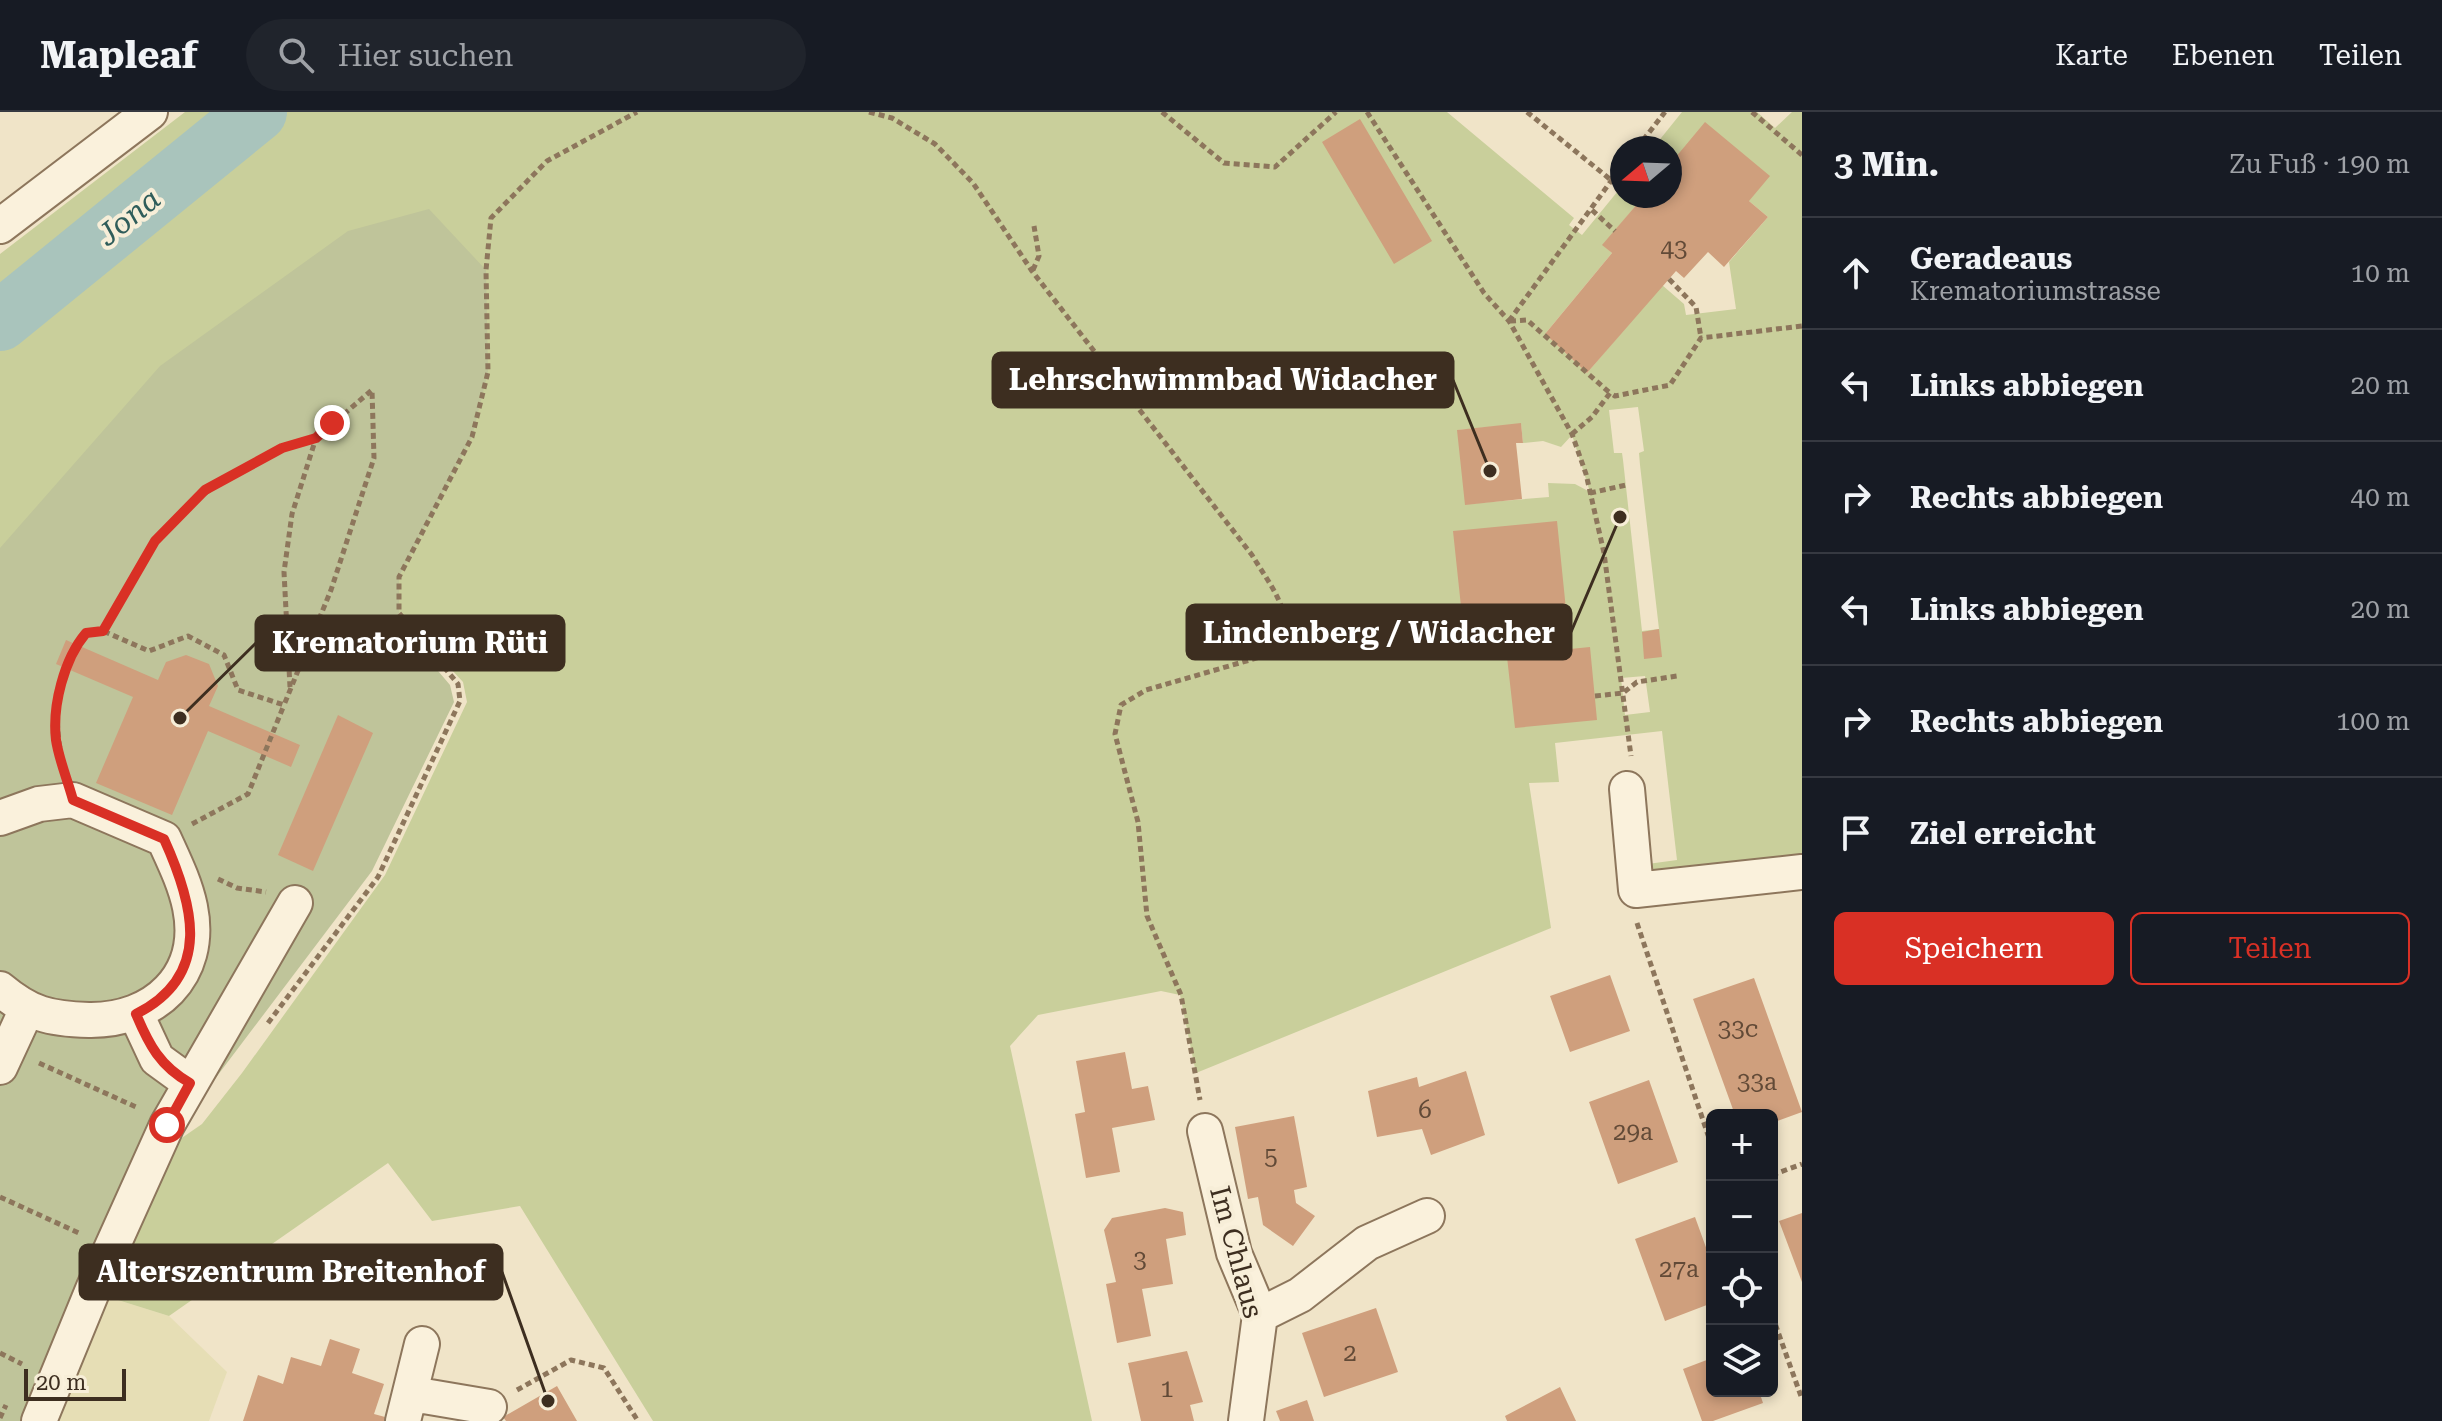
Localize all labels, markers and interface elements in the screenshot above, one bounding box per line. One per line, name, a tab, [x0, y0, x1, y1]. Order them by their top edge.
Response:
search box	[246, 19, 806, 91]
text: Mapleaf	[40, 33, 198, 77]
icon: search	[274, 33, 318, 77]
text: Hier suchen	[338, 38, 513, 73]
text: Karte	[2055, 39, 2128, 72]
text: Ebenen	[2172, 39, 2275, 72]
text: Teilen	[2319, 39, 2402, 72]
north arrow	[1610, 136, 1682, 208]
text: 3 Min.	[1834, 144, 1939, 184]
text: Zu Fuß · 190 m	[2229, 149, 2410, 179]
water label: Jona	[90, 181, 167, 253]
house number: 43	[1661, 235, 1687, 263]
text: Geradeaus	[1910, 241, 2072, 276]
icon: ahead	[1834, 251, 1878, 295]
text: 10 m	[2351, 258, 2410, 288]
text: Krematoriumstrasse	[1910, 276, 2161, 306]
callout: Lehrschwimmbad Widacher	[993, 353, 1453, 407]
text: Lehrschwimmbad Widacher	[1009, 362, 1437, 397]
icon: left	[1834, 363, 1878, 407]
text: Links abbiegen	[1910, 368, 2144, 403]
text: 20 m	[2351, 370, 2410, 400]
route end	[314, 405, 350, 441]
icon: right	[1834, 475, 1878, 519]
text: Rechts abbiegen	[1910, 480, 2163, 515]
text: 40 m	[2351, 482, 2410, 512]
icon: left	[1834, 587, 1878, 631]
text: Links abbiegen	[1910, 592, 2144, 627]
text: 20 m	[2351, 594, 2410, 624]
callout: Lindenberg / Widacher	[1187, 605, 1571, 659]
text: Lindenberg / Widacher	[1203, 615, 1555, 650]
callout: Krematorium Rüti	[256, 616, 564, 670]
text: Krematorium Rüti	[272, 625, 548, 660]
icon: right	[1834, 699, 1878, 743]
text: Rechts abbiegen	[1910, 704, 2163, 739]
text: 100 m	[2336, 706, 2410, 736]
icon: arrive	[1834, 811, 1878, 855]
text: Ziel erreicht	[1910, 816, 2096, 851]
button: Speichern	[1834, 912, 2114, 985]
button: Teilen	[2130, 912, 2410, 985]
house number: 33c	[1718, 1015, 1758, 1043]
house number: 33a	[1737, 1068, 1777, 1096]
house number: 6	[1418, 1096, 1432, 1124]
route start	[149, 1107, 185, 1143]
map controls	[1706, 1109, 1778, 1397]
button: +	[1706, 1109, 1778, 1181]
house number: 29a	[1613, 1118, 1653, 1146]
house number: 5	[1264, 1143, 1278, 1171]
button: −	[1706, 1181, 1778, 1253]
street label: Im Chlaus	[1203, 1183, 1270, 1322]
callout: Alterszentrum Breitenhof	[80, 1245, 502, 1299]
house number: 3	[1133, 1246, 1147, 1274]
button: locate	[1706, 1253, 1778, 1325]
text: Alterszentrum Breitenhof	[96, 1254, 487, 1289]
house number: 27a	[1659, 1255, 1699, 1283]
button: layers	[1706, 1325, 1778, 1397]
house number: 2	[1343, 1339, 1357, 1367]
scale bar	[24, 1365, 126, 1401]
text: 20 m	[36, 1370, 86, 1395]
house number: 1	[1160, 1375, 1174, 1403]

